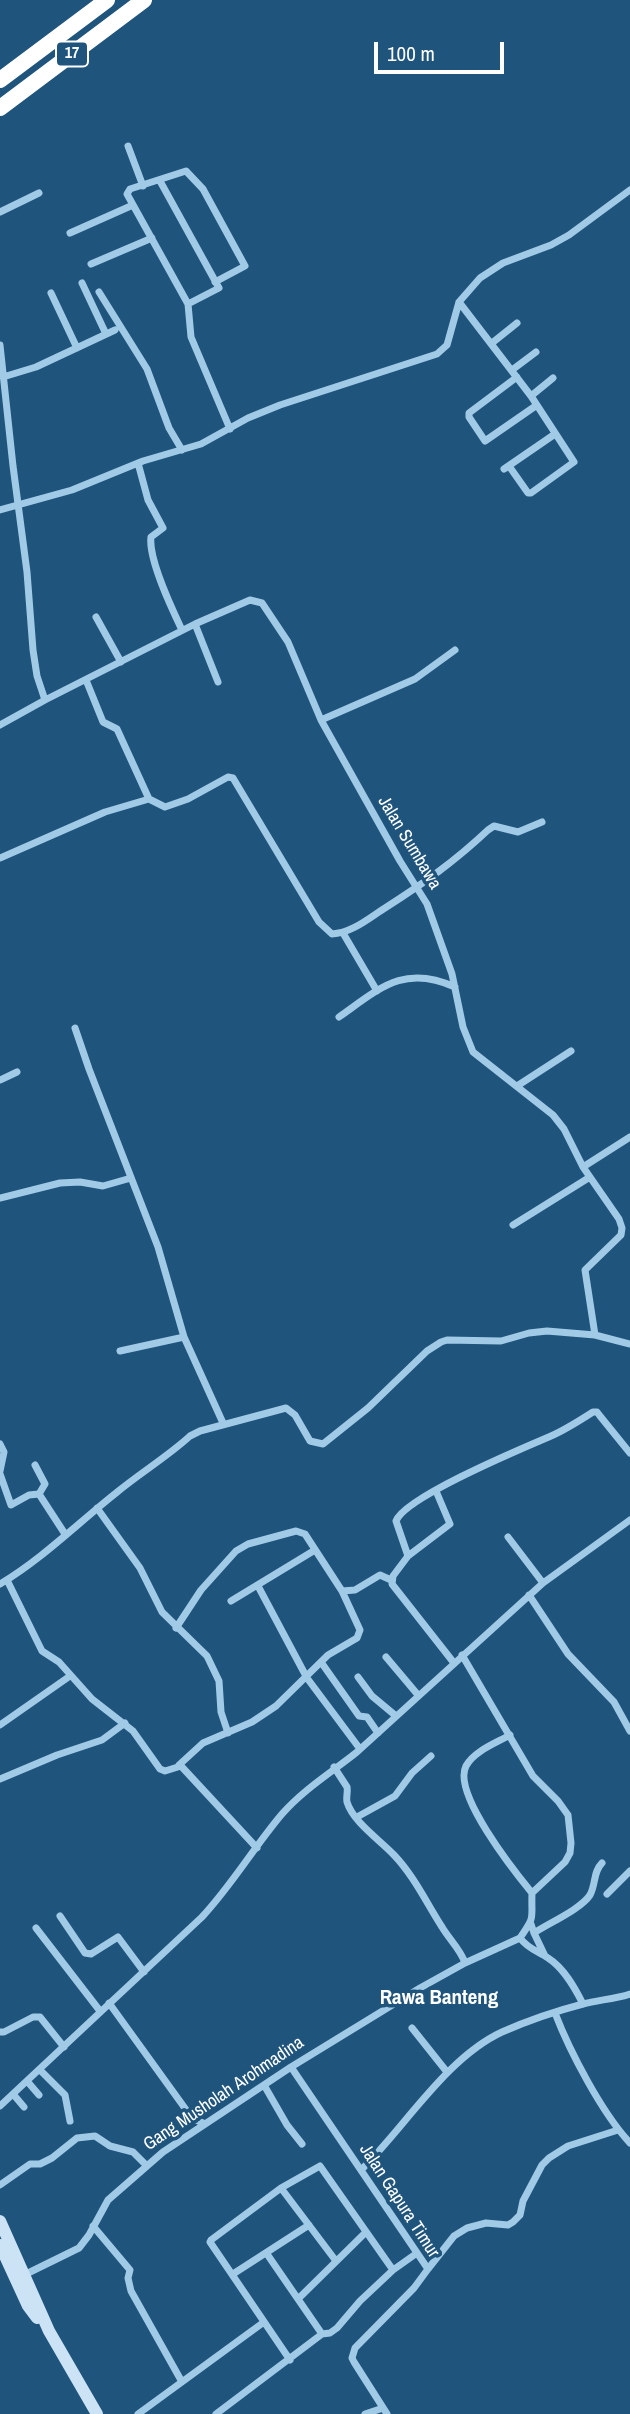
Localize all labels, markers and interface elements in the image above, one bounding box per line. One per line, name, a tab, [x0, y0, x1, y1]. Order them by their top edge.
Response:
scale bar	[378, 28, 508, 72]
text: 100 m	[387, 39, 435, 68]
road number: 17	[56, 42, 88, 66]
street label: Jalan Sumbawa	[373, 792, 445, 894]
district label: Rawa Banteng	[380, 1985, 498, 2011]
street label: Gang Musholah Arohmadina	[140, 2032, 308, 2156]
street label: Jalan Gapura Timur	[354, 2140, 444, 2262]

